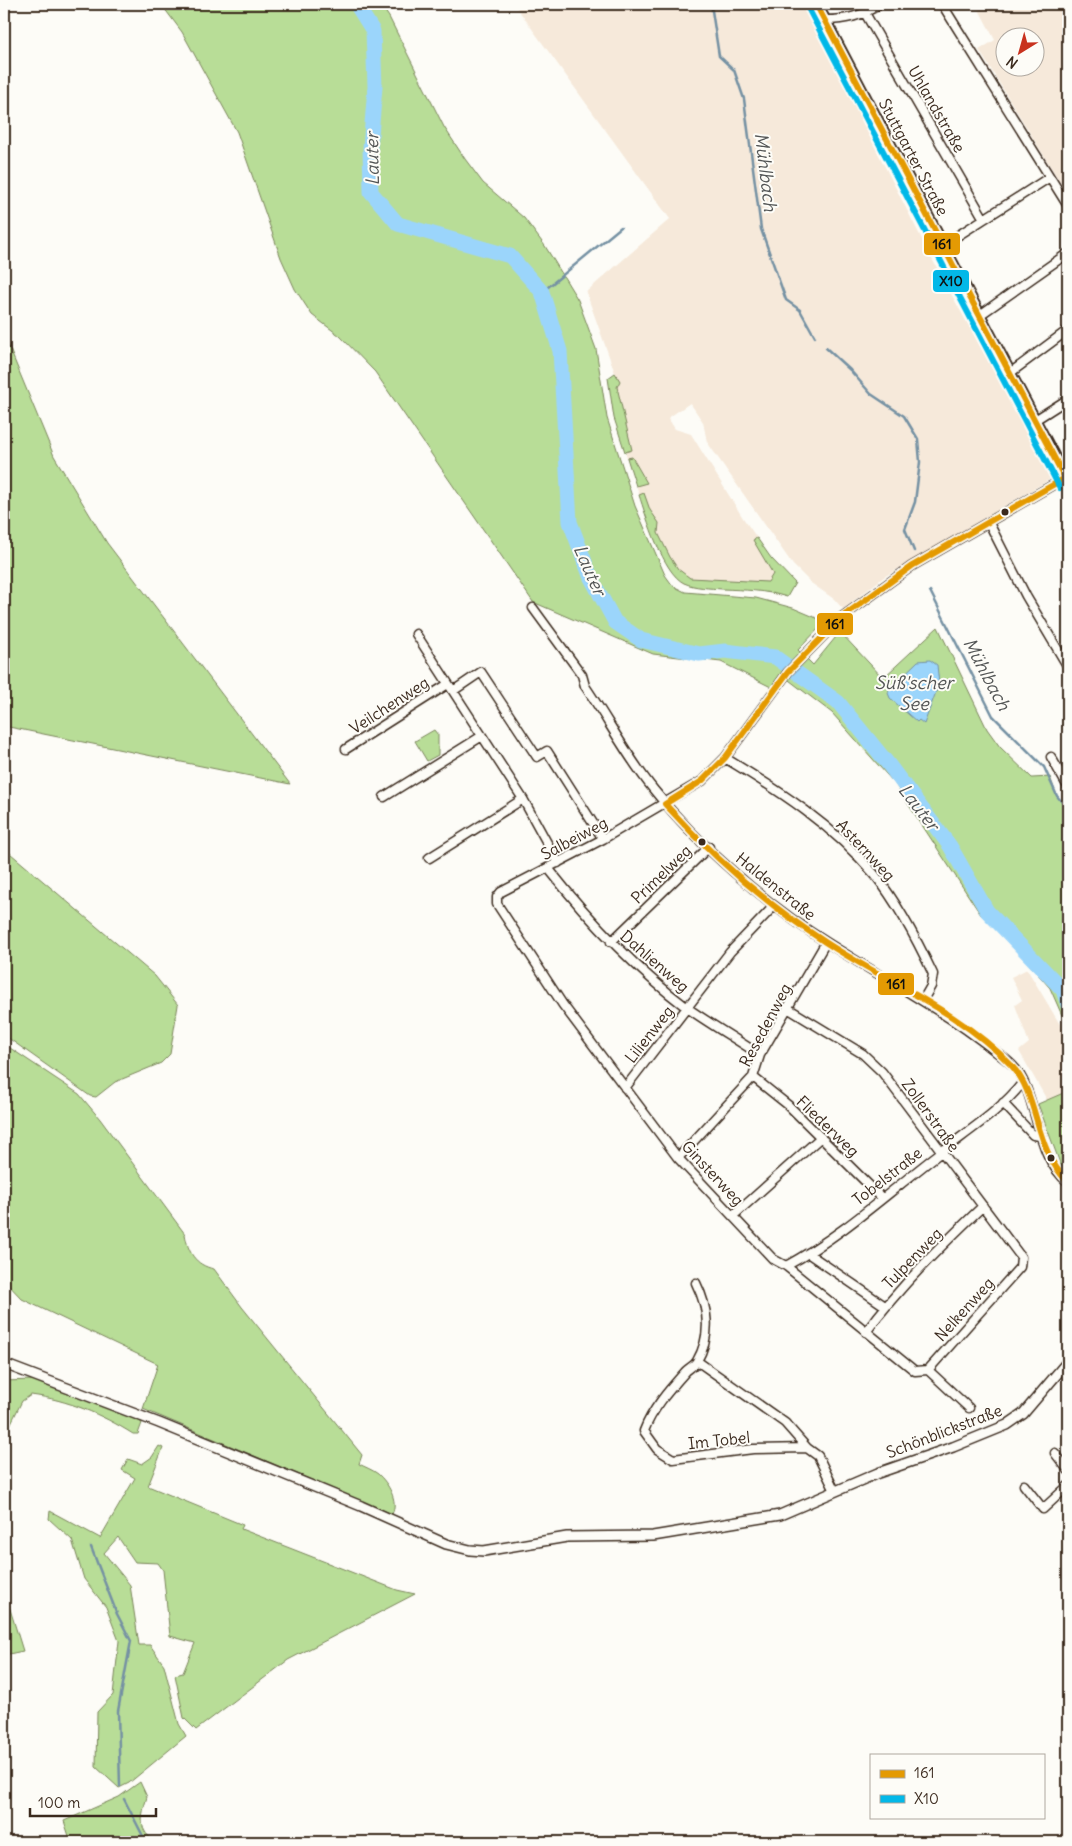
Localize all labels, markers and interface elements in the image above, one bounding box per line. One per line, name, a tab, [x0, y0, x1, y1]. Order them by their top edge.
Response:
north arrow	[994, 28, 1044, 78]
text: N	[1003, 52, 1021, 72]
street label: Uhlandstraße	[904, 62, 970, 156]
street label: Stuttgarter Straße	[875, 95, 953, 219]
water label: Lauter	[360, 130, 384, 186]
water label: Mühlbach	[750, 131, 782, 213]
line badge: 161	[923, 232, 961, 256]
text: 161	[932, 235, 952, 253]
line badge: X10	[932, 269, 970, 293]
text: X10	[939, 272, 963, 290]
unlabelled marker	[1000, 507, 1010, 517]
water label: Lauter	[569, 541, 612, 601]
line badge: 161	[816, 612, 854, 636]
text: 161	[825, 615, 845, 633]
water label: Mühlbach	[958, 634, 1016, 715]
water label: Süß'scher See	[875, 671, 956, 715]
street label: Veilchenweg	[346, 672, 432, 738]
water label: Lauter	[894, 779, 946, 837]
street label: Salbeiweg	[537, 812, 611, 864]
street label: Asternweg	[832, 815, 900, 885]
unlabelled marker	[697, 837, 707, 847]
street label: Primelweg	[627, 840, 695, 908]
street label: Haldenstraße	[732, 848, 820, 924]
street label: Dahlienweg	[616, 926, 694, 996]
line badge: 161	[877, 972, 915, 996]
text: 161	[886, 975, 906, 993]
street label: Resedenweg	[735, 980, 795, 1070]
street label: Lilienweg	[620, 1001, 678, 1067]
street label: Zollerstraße	[898, 1075, 964, 1155]
street label: Fliederweg	[792, 1091, 864, 1161]
street label: Ginsterweg	[678, 1136, 748, 1210]
street label: Tobelstraße	[848, 1143, 926, 1209]
unlabelled marker	[1046, 1153, 1056, 1163]
street label: Tulpenweg	[878, 1223, 946, 1293]
street label: Nelkenweg	[930, 1273, 998, 1345]
street label: Schönblickstraße	[883, 1400, 1005, 1462]
street label: Im Tobel	[687, 1427, 751, 1453]
legend	[870, 1754, 1044, 1818]
text: 161	[914, 1763, 935, 1782]
scale bar	[30, 1786, 156, 1818]
text: X10	[914, 1789, 939, 1808]
text: 100 m	[38, 1793, 80, 1812]

